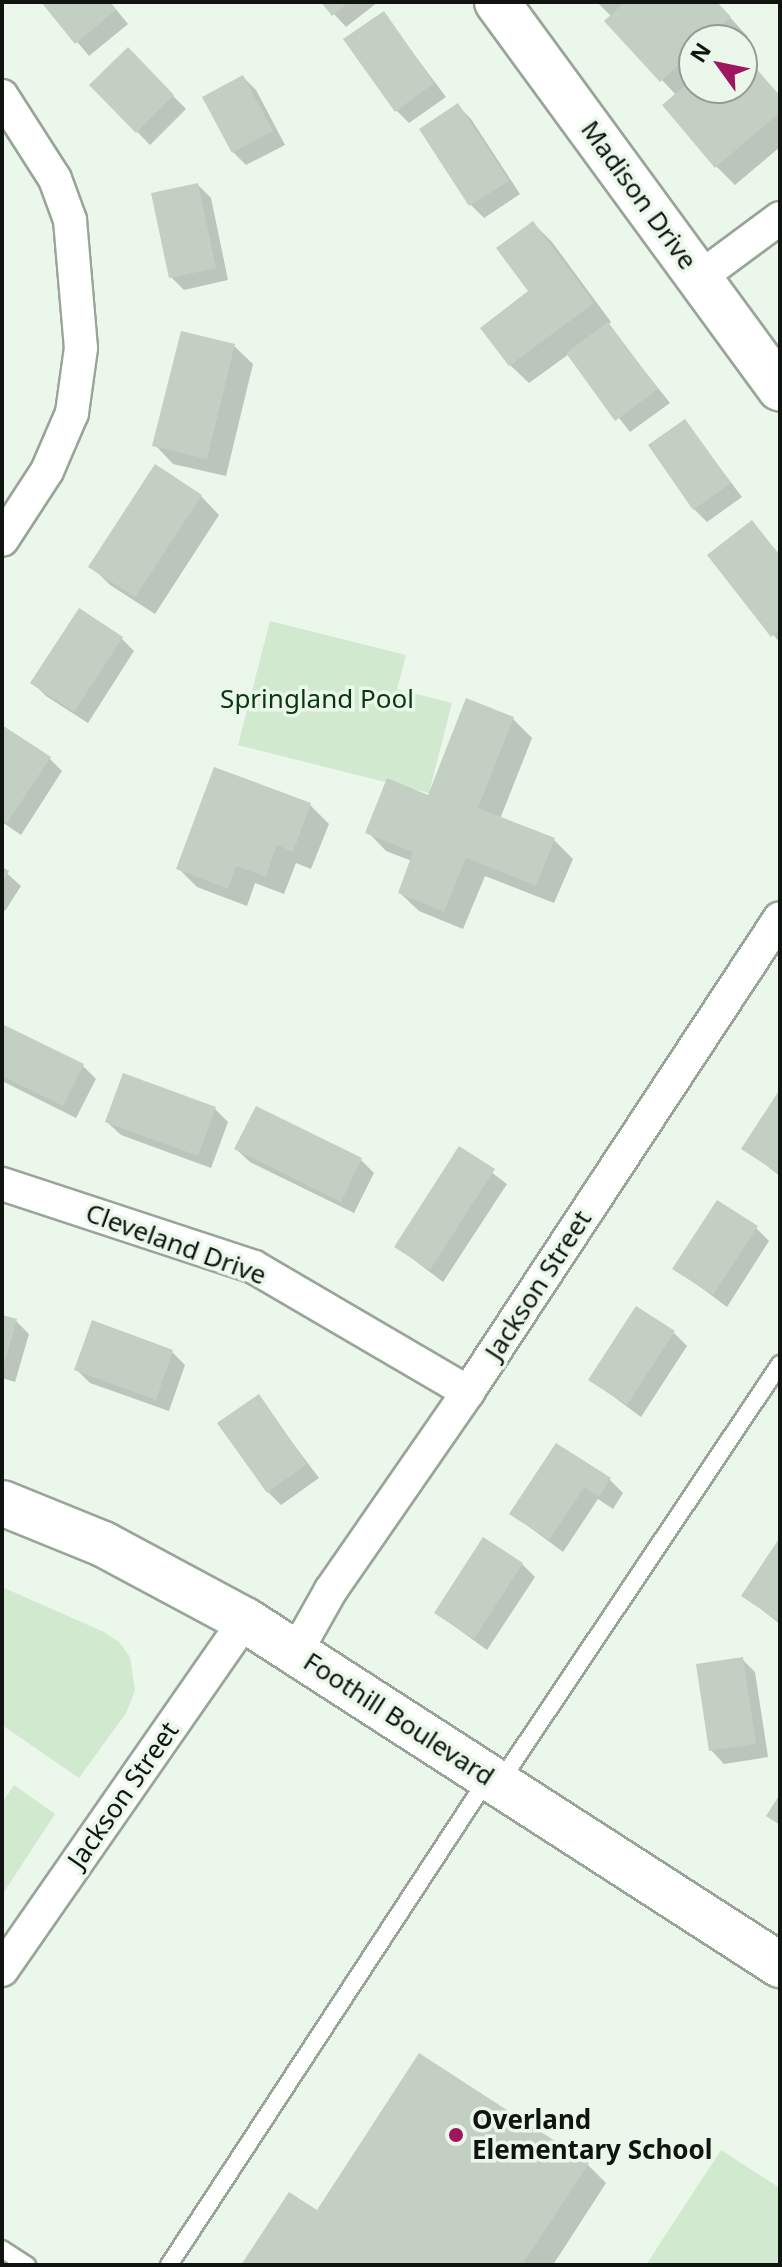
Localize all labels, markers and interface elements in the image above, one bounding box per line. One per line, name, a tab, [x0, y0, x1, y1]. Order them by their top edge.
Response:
north arrow	[678, 24, 758, 104]
text: N	[682, 36, 717, 68]
street label: Madison Drive	[575, 115, 703, 275]
park label: Springland Pool	[220, 683, 414, 715]
street label: Cleveland Drive	[82, 1197, 270, 1291]
street label: Jackson Street	[478, 1205, 598, 1365]
street label: Foothill Boulevard	[298, 1646, 500, 1792]
street label: Jackson Street	[61, 1716, 185, 1874]
place label: Overland Elementary School	[472, 2104, 713, 2166]
marker: Overland Elementary School	[447, 2126, 465, 2144]

